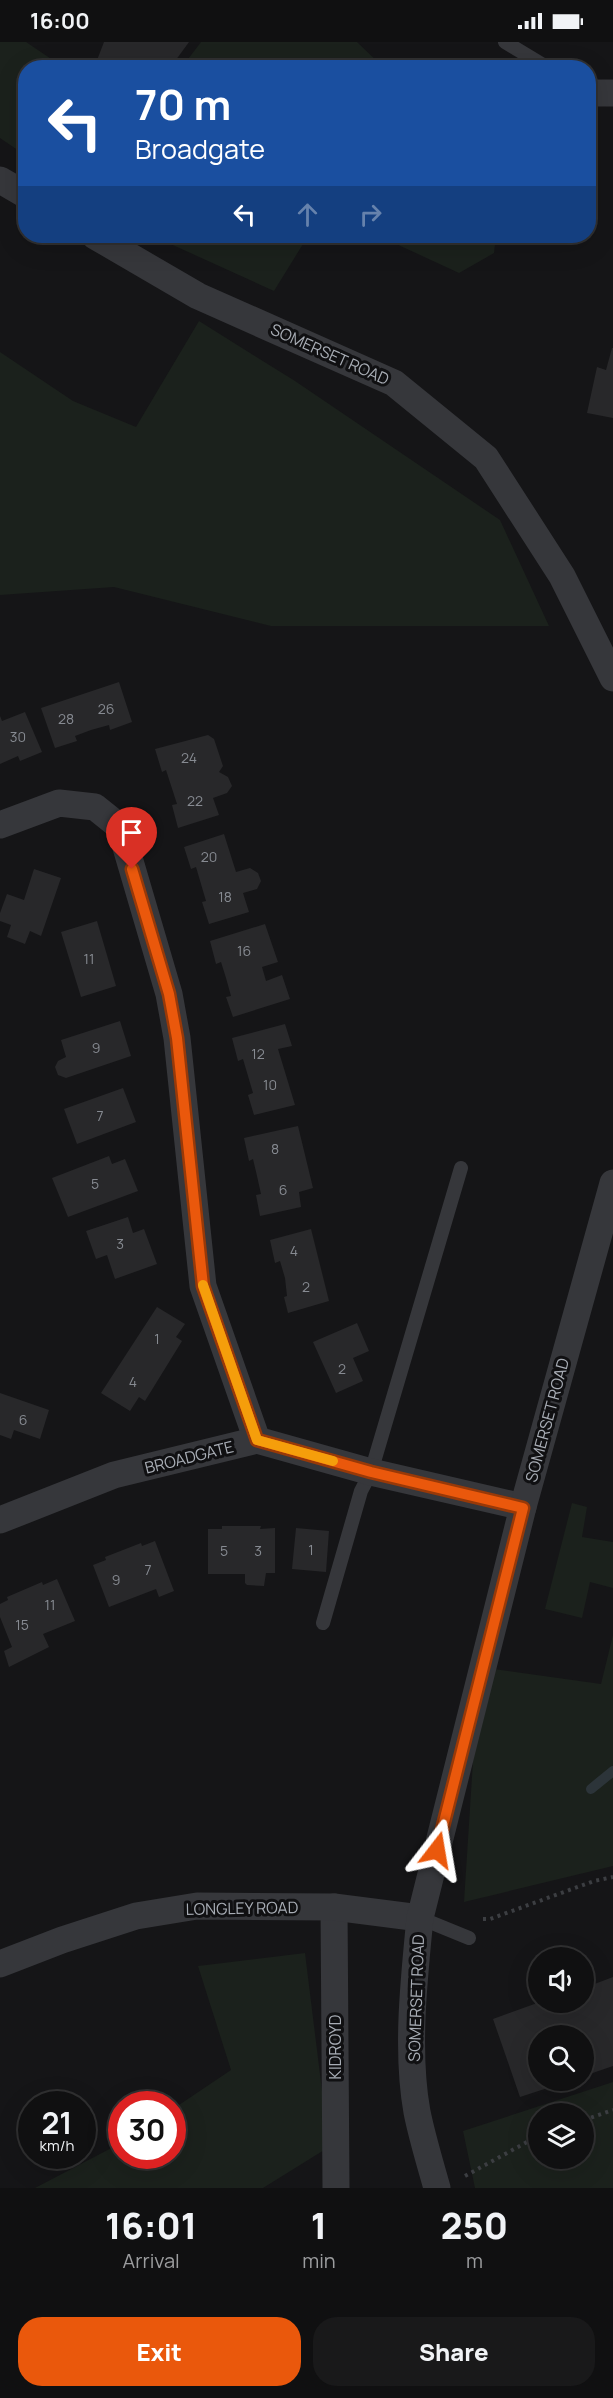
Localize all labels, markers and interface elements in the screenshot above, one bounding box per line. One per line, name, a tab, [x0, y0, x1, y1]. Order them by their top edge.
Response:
text: 16:00	[30, 6, 90, 36]
text: 70 m	[135, 75, 231, 133]
icon: left	[36, 84, 114, 162]
text: Broadgate	[135, 130, 265, 167]
icon: left	[228, 198, 261, 231]
icon: ahead	[291, 198, 324, 231]
icon: right	[354, 198, 387, 231]
street label: SOMERSET ROAD	[267, 318, 393, 390]
house number: 26	[98, 699, 114, 718]
house number: 28	[58, 709, 74, 728]
house number: 30	[10, 727, 26, 746]
house number: 24	[181, 748, 197, 767]
house number: 22	[187, 791, 203, 810]
pin	[106, 807, 157, 869]
icon: arrive	[115, 816, 148, 849]
house number: 20	[201, 847, 217, 866]
house number: 18	[218, 887, 232, 906]
house number: 16	[237, 941, 251, 960]
house number: 11	[84, 949, 94, 968]
house number: 9	[92, 1038, 100, 1057]
house number: 12	[251, 1044, 265, 1063]
house number: 10	[263, 1075, 277, 1094]
house number: 7	[96, 1106, 104, 1125]
house number: 8	[271, 1139, 279, 1158]
house number: 5	[91, 1174, 99, 1193]
house number: 6	[279, 1180, 287, 1199]
house number: 3	[116, 1234, 124, 1253]
house number: 4	[290, 1241, 298, 1260]
house number: 2	[302, 1277, 310, 1296]
house number: 1	[154, 1329, 160, 1348]
street label: SOMERSET ROAD	[520, 1355, 574, 1484]
house number: 2	[338, 1359, 346, 1378]
house number: 4	[129, 1372, 137, 1391]
house number: 6	[19, 1410, 27, 1429]
street label: BROADGATE	[142, 1435, 236, 1479]
house number: 1	[308, 1540, 314, 1559]
house number: 5	[220, 1541, 228, 1560]
house number: 3	[254, 1541, 262, 1560]
house number: 7	[144, 1560, 152, 1579]
house number: 9	[112, 1570, 120, 1589]
house number: 11	[45, 1595, 55, 1614]
house number: 15	[15, 1615, 29, 1634]
position arrow	[405, 1818, 469, 1882]
street label: LONGLEY ROAD	[186, 1896, 299, 1920]
street label: SOMERSET ROAD	[403, 1934, 429, 2062]
map controls	[528, 1947, 594, 2169]
button: sound	[528, 1947, 594, 2013]
street label: KIDROYD	[324, 2014, 346, 2079]
button: search	[528, 2025, 594, 2091]
speed limit sign: 30	[108, 2091, 186, 2169]
text: 21	[41, 2102, 73, 2143]
button: layers	[528, 2103, 594, 2169]
text: km/h	[40, 2135, 74, 2156]
text: 16:01	[105, 2201, 197, 2250]
text: 1	[311, 2201, 327, 2250]
text: 250	[441, 2201, 508, 2250]
text: Arrival	[123, 2247, 180, 2274]
text: min	[302, 2247, 336, 2274]
text: m	[466, 2247, 483, 2274]
button: Exit	[18, 2317, 301, 2386]
button: Share	[313, 2317, 595, 2386]

